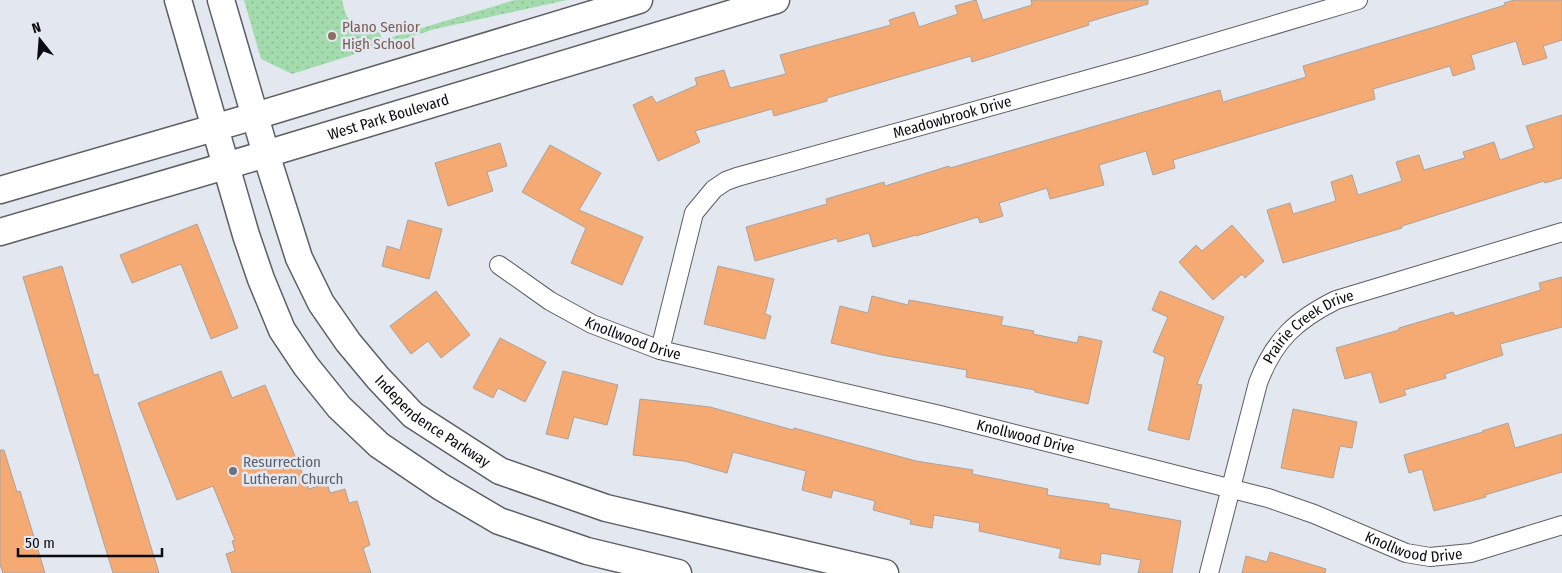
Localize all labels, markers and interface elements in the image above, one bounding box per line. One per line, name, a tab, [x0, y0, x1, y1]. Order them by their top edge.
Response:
north arrow	[15, 15, 65, 65]
place label: Plano Senior High School	[342, 18, 421, 53]
text: N	[30, 19, 43, 37]
marker: Plano Senior High School	[326, 30, 338, 42]
street label: West Park Boulevard	[326, 90, 451, 144]
street label: Meadowbrook Drive	[891, 92, 1013, 142]
street label: Prairie Creek Drive	[1259, 286, 1356, 367]
street label: Knollwood Drive	[582, 313, 683, 364]
street label: Independence Parkway	[371, 371, 494, 471]
street label: Knollwood Drive	[975, 416, 1077, 458]
place label: Resurrection Lutheran Church	[243, 453, 343, 488]
marker: Resurrection Lutheran Church	[227, 465, 239, 477]
scale bar	[18, 526, 161, 558]
street label: Knollwood Drive	[1362, 528, 1463, 566]
text: 50 m	[25, 534, 55, 552]

